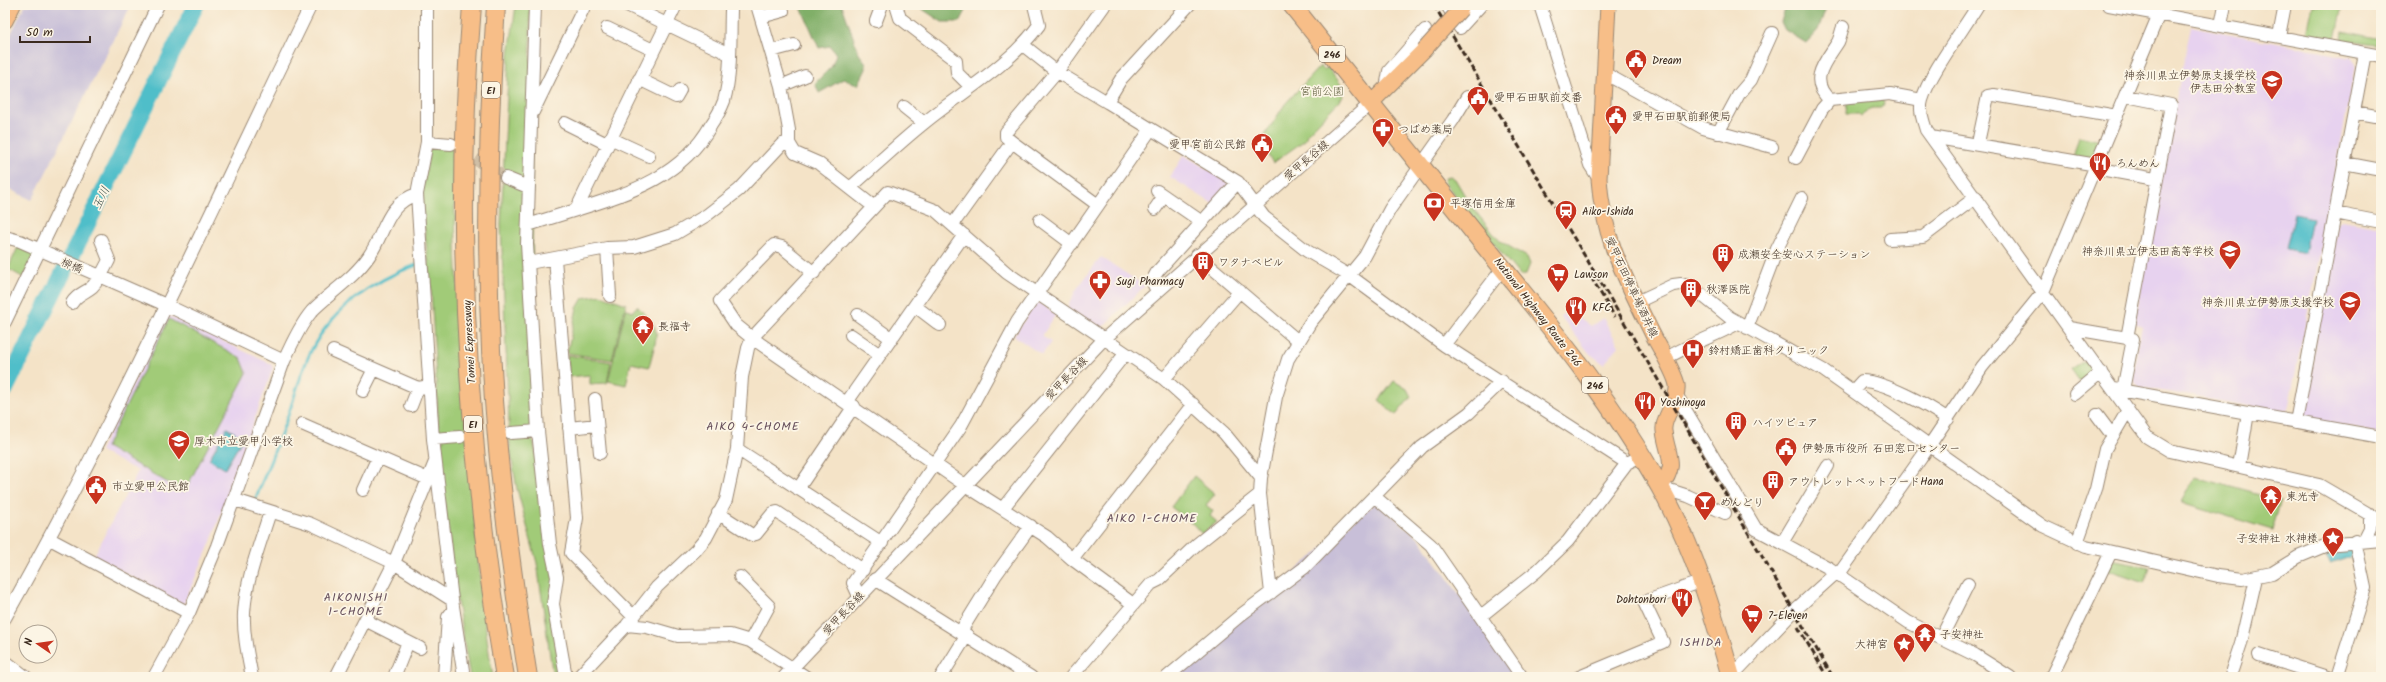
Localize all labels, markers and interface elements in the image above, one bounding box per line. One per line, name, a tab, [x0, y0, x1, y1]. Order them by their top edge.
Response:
scale bar	[20, 18, 90, 44]
text: 50 m	[26, 23, 53, 42]
road number: 246	[1319, 46, 1345, 62]
public building icon: Dream	[1623, 47, 1649, 80]
place label: Dream	[1652, 52, 1682, 70]
place label: 神奈川県立伊勢原支援学校 伊志田分教室	[2124, 67, 2256, 98]
school or university icon: 神奈川県立伊勢原支援学校 伊志田分教室	[2259, 68, 2285, 101]
road number: E1	[482, 82, 500, 98]
park label: 宮前公園	[1300, 83, 1344, 101]
public building icon: 愛甲石田駅前交番	[1465, 84, 1491, 117]
place label: 愛甲石田駅前交番	[1494, 89, 1582, 107]
public building icon: 愛甲石田駅前郵便局	[1603, 103, 1629, 136]
place label: 愛甲石田駅前郵便局	[1632, 108, 1731, 126]
pharmacy icon: つばめ薬局	[1370, 116, 1396, 149]
place label: つばめ薬局	[1398, 121, 1453, 139]
public building icon: 愛甲宮前公民館	[1249, 131, 1275, 164]
place label: 愛甲宮前公民館	[1169, 136, 1246, 154]
street label: 愛甲長谷線	[1280, 136, 1333, 186]
restaurant icon: ろんめん	[2087, 150, 2113, 183]
place label: ろんめん	[2116, 155, 2160, 173]
water label: 玉川	[88, 183, 115, 213]
bank icon: 平塚信用金庫	[1421, 190, 1447, 223]
place label: 平塚信用金庫	[1450, 195, 1516, 213]
station icon: Aiko-Ishida	[1553, 198, 1579, 231]
place label: Aiko-Ishida	[1582, 203, 1634, 221]
street label: 愛甲石田停車場酒井線	[1600, 234, 1662, 341]
school or university icon: 神奈川県立伊志田高等学校	[2217, 238, 2243, 271]
building icon: 成瀬安全安心ステーション	[1710, 241, 1736, 274]
place label: 神奈川県立伊志田高等学校	[2082, 243, 2214, 261]
place label: 成瀬安全安心ステーション	[1738, 246, 1870, 264]
building icon: ワタナベビル	[1190, 249, 1216, 282]
street label: 柳橋	[58, 253, 85, 279]
place label: ワタナベビル	[1218, 254, 1284, 272]
street label: National Highway Route 246	[1489, 254, 1586, 371]
supermarket icon: Lawson	[1545, 261, 1571, 294]
place label: Lawson	[1574, 266, 1608, 284]
pharmacy icon: Sugi Pharmacy	[1087, 268, 1113, 301]
place label: Sugi Pharmacy	[1116, 273, 1185, 291]
building icon: 秋澤医院	[1678, 276, 1704, 309]
place label: 秋澤医院	[1706, 281, 1750, 299]
school or university icon: 神奈川県立伊勢原支援学校	[2337, 289, 2363, 322]
restaurant icon: KFC	[1563, 294, 1589, 327]
place label: 神奈川県立伊勢原支援学校	[2202, 294, 2334, 312]
street label: Tomei Expressway	[459, 299, 481, 384]
place label: KFC	[1592, 299, 1611, 317]
temple icon: 長福寺	[630, 313, 656, 346]
place label: 長福寺	[658, 318, 691, 336]
hospital icon: 鈴村矯正歯科クリニック	[1680, 337, 1706, 370]
place label: 鈴村矯正歯科クリニック	[1708, 342, 1829, 360]
street label: 愛甲長谷線	[1041, 353, 1092, 405]
road number: 246	[1582, 377, 1608, 393]
restaurant icon: Yoshinoya	[1632, 389, 1658, 422]
place label: Yoshinoya	[1660, 394, 1706, 412]
building icon: ハイツピュア	[1723, 409, 1749, 442]
place label: ハイツピュア	[1752, 414, 1818, 432]
road number: E1	[464, 416, 482, 432]
district label: AIKO 4-CHOME	[706, 417, 800, 436]
school or university icon: 厚木市立愛甲小学校	[166, 428, 192, 461]
place label: 厚木市立愛甲小学校	[194, 433, 293, 451]
public building icon: 伊勢原市役所 石田窓口センター	[1773, 435, 1799, 468]
place label: 伊勢原市役所 石田窓口センター	[1802, 440, 1960, 458]
building icon: アウトレットペットフードHana	[1760, 468, 1786, 501]
public building icon: 市立愛甲公民館	[83, 473, 109, 506]
place label: アウトレットペットフードHana	[1788, 473, 1944, 491]
place label: 市立愛甲公民館	[112, 478, 189, 496]
temple icon: 東光寺	[2258, 483, 2284, 516]
place label: 東光寺	[2286, 488, 2319, 506]
bar icon: めんどり	[1692, 489, 1718, 522]
place label: めんどり	[1720, 494, 1764, 512]
district label: AIKO 1-CHOME	[1107, 509, 1197, 528]
place icon: 子安神社 水神様	[2320, 525, 2346, 558]
place label: 子安神社 水神様	[2237, 530, 2318, 548]
restaurant icon: Dohtonbori	[1669, 586, 1695, 619]
street label: 愛甲長谷線	[818, 587, 869, 640]
district label: AIKONISHI 1-CHOME	[324, 588, 388, 621]
place label: Dohtonbori	[1616, 591, 1666, 609]
supermarket icon: 7-Eleven	[1739, 602, 1765, 635]
place label: 7-Eleven	[1768, 607, 1808, 625]
temple icon: 子安神社	[1912, 621, 1938, 654]
north arrow	[18, 624, 58, 664]
place label: 子安神社	[1940, 626, 1984, 644]
place icon: 大神宮	[1891, 631, 1917, 664]
district label: ISHIDA	[1680, 633, 1722, 652]
place label: 大神宮	[1855, 636, 1888, 654]
text: N	[20, 637, 39, 647]

